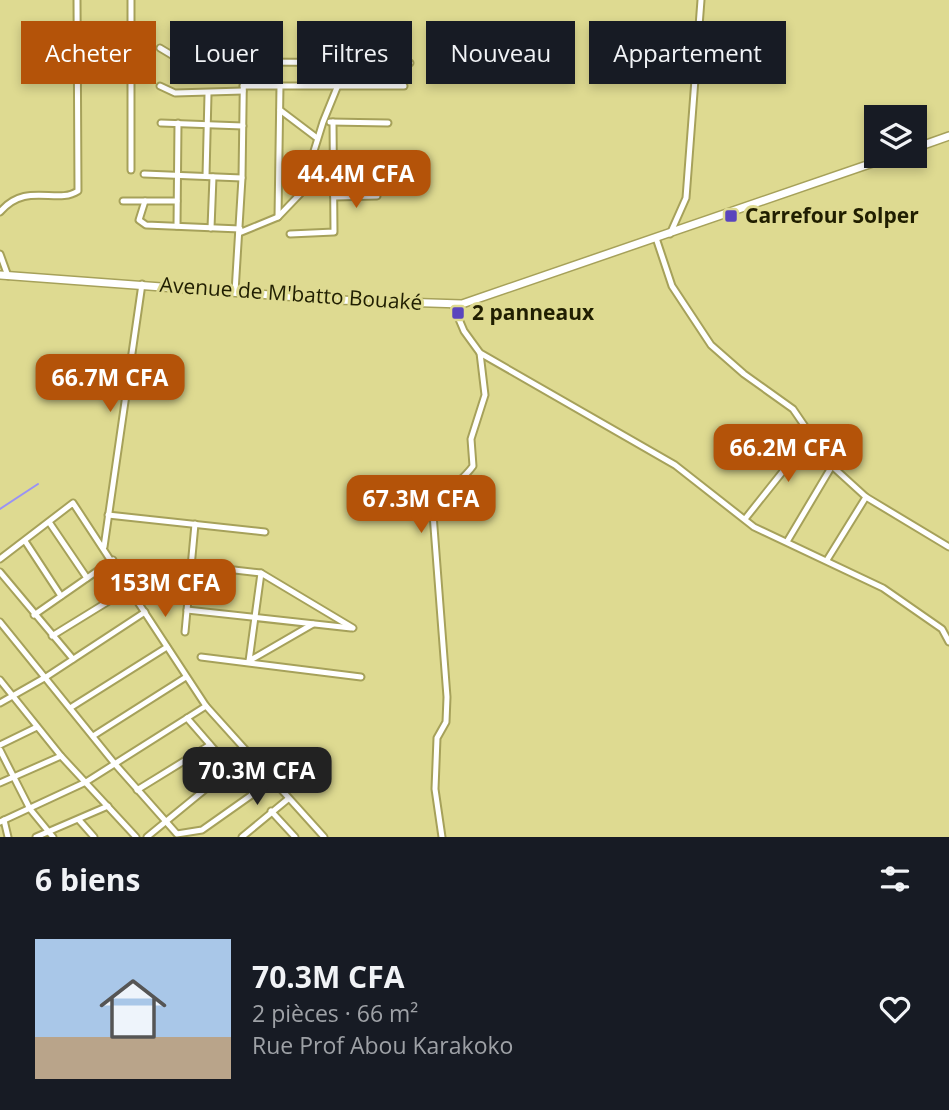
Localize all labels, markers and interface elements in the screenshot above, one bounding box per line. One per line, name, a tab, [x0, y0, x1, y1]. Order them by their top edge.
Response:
chip: Acheter	[21, 21, 156, 84]
chip: Louer	[170, 21, 283, 84]
chip: Filtres	[297, 21, 412, 84]
chip: Nouveau	[426, 21, 575, 84]
chip: Appartement	[589, 21, 786, 84]
map controls	[864, 105, 927, 168]
button: layers	[864, 105, 927, 168]
pin: 44.4M CFA	[276, 150, 436, 210]
text: 44.4M CFA	[298, 157, 414, 189]
place label: Carrefour Solper	[745, 201, 919, 229]
marker: Carrefour Solper	[723, 208, 739, 224]
street label: Avenue de M'batto Bouaké	[159, 270, 423, 316]
place label: 2 panneaux	[472, 298, 595, 326]
marker: 2 panneaux	[450, 305, 466, 321]
pin: 66.7M CFA	[30, 354, 190, 414]
text: 66.7M CFA	[52, 361, 168, 393]
pin: 66.2M CFA	[708, 424, 868, 484]
text: 66.2M CFA	[730, 431, 846, 463]
pin: 67.3M CFA	[341, 476, 501, 535]
text: 67.3M CFA	[363, 482, 479, 514]
pin: 153M CFA	[93, 560, 237, 619]
text: 153M CFA	[110, 566, 220, 598]
pin: 70.3M CFA	[177, 748, 337, 807]
text: 70.3M CFA	[199, 754, 315, 786]
text: 6 biens	[35, 859, 140, 900]
icon: filters	[876, 860, 914, 898]
text: 70.3M CFA	[252, 956, 404, 997]
icon: home	[91, 967, 175, 1051]
icon: heart	[876, 990, 914, 1028]
text: 2 pièces · 66 m²	[252, 997, 418, 1029]
text: Rue Prof Abou Karakoko	[252, 1029, 513, 1061]

